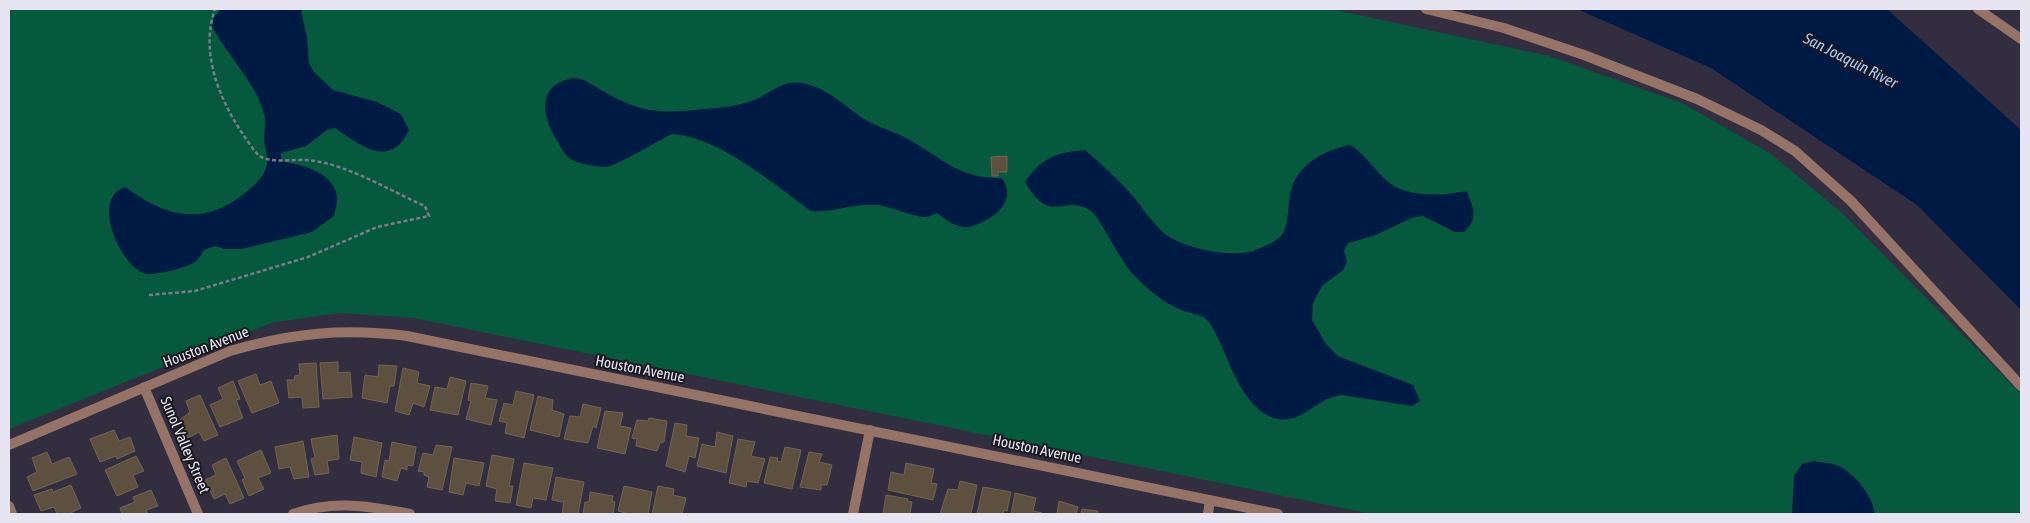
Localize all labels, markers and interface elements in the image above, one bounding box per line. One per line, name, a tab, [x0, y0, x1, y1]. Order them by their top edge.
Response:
water label: San Joaquin River	[1800, 28, 1902, 93]
street label: Houston Avenue	[161, 322, 251, 371]
street label: Houston Avenue	[594, 352, 686, 386]
street label: Sunol Valley Street	[157, 394, 213, 496]
street label: Houston Avenue	[991, 431, 1083, 466]

